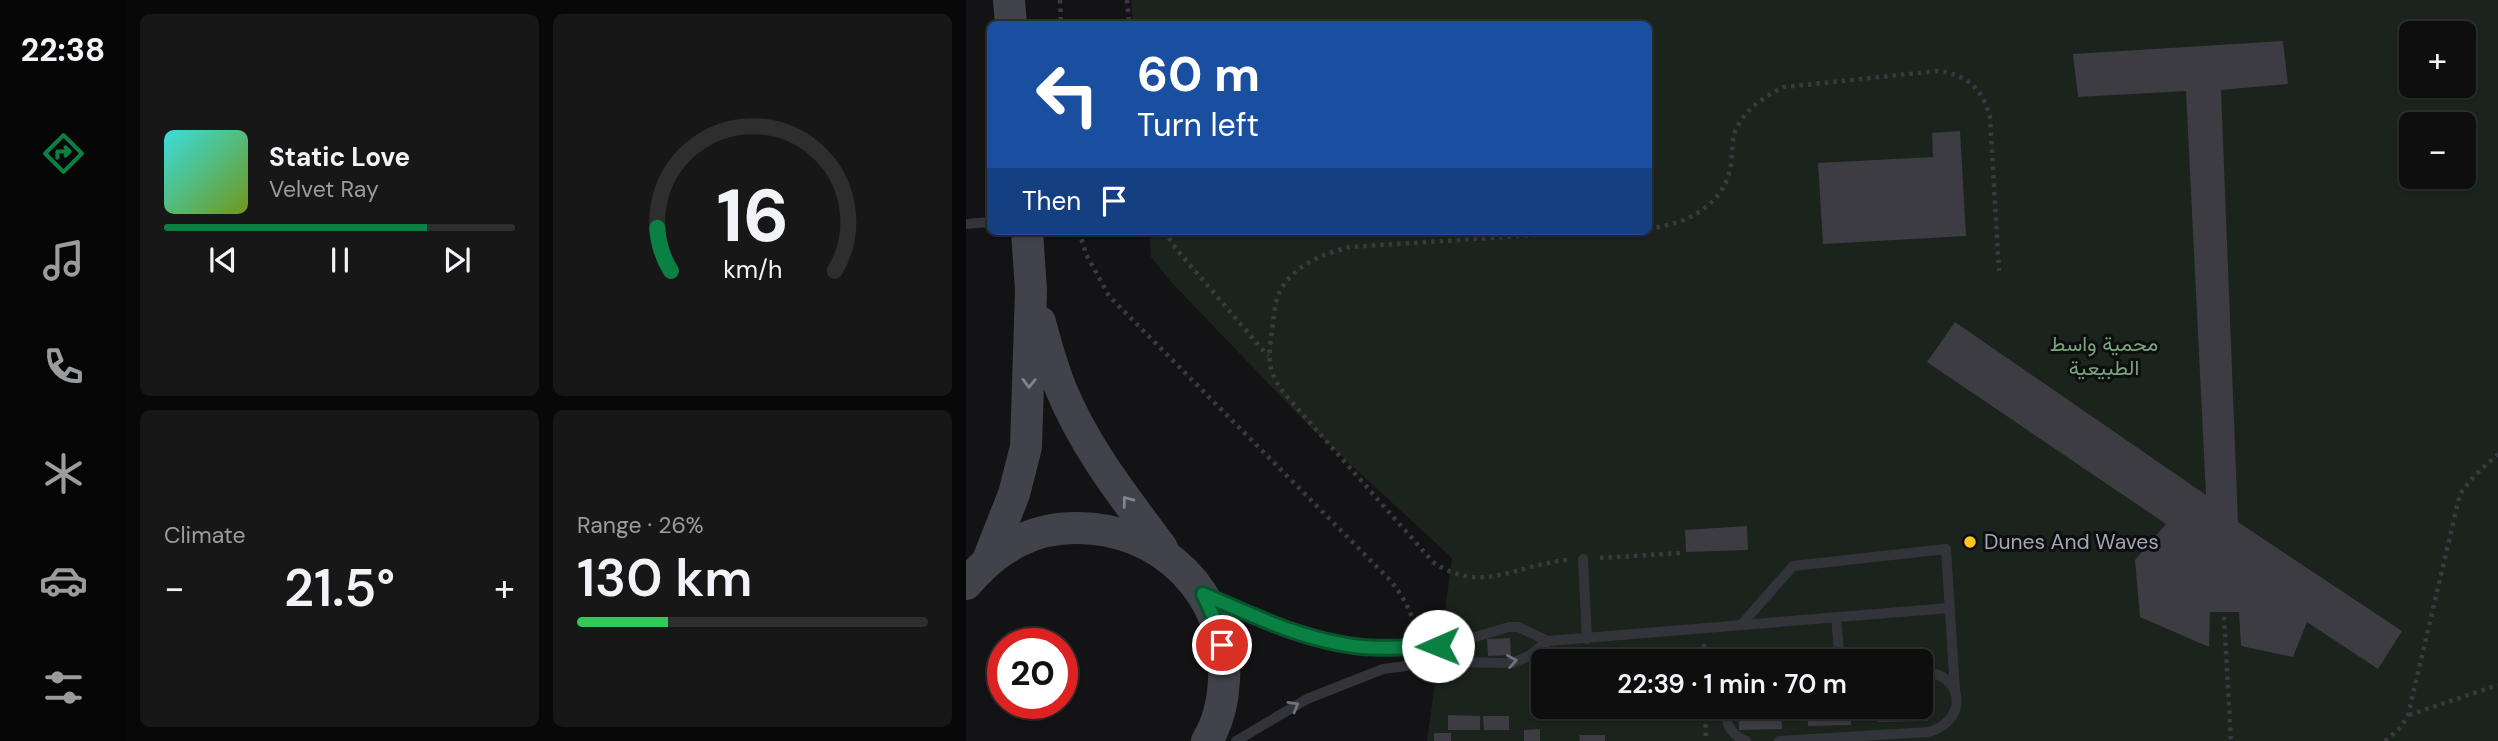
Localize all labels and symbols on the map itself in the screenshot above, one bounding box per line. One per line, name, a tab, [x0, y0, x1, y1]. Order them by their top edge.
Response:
park label: محمية واسط الطبيعية	[2050, 330, 2158, 382]
one-way arrow	[1021, 378, 1037, 389]
one-way arrow	[1123, 496, 1135, 509]
place label: Dunes And Waves	[1984, 528, 2159, 556]
marker: Dunes And Waves	[1962, 534, 1978, 550]
position arrow	[1401, 609, 1475, 683]
pin	[1192, 615, 1252, 675]
speed limit sign: 20	[987, 628, 1078, 719]
one-way arrow	[1506, 654, 1518, 669]
one-way arrow	[1287, 701, 1300, 714]

